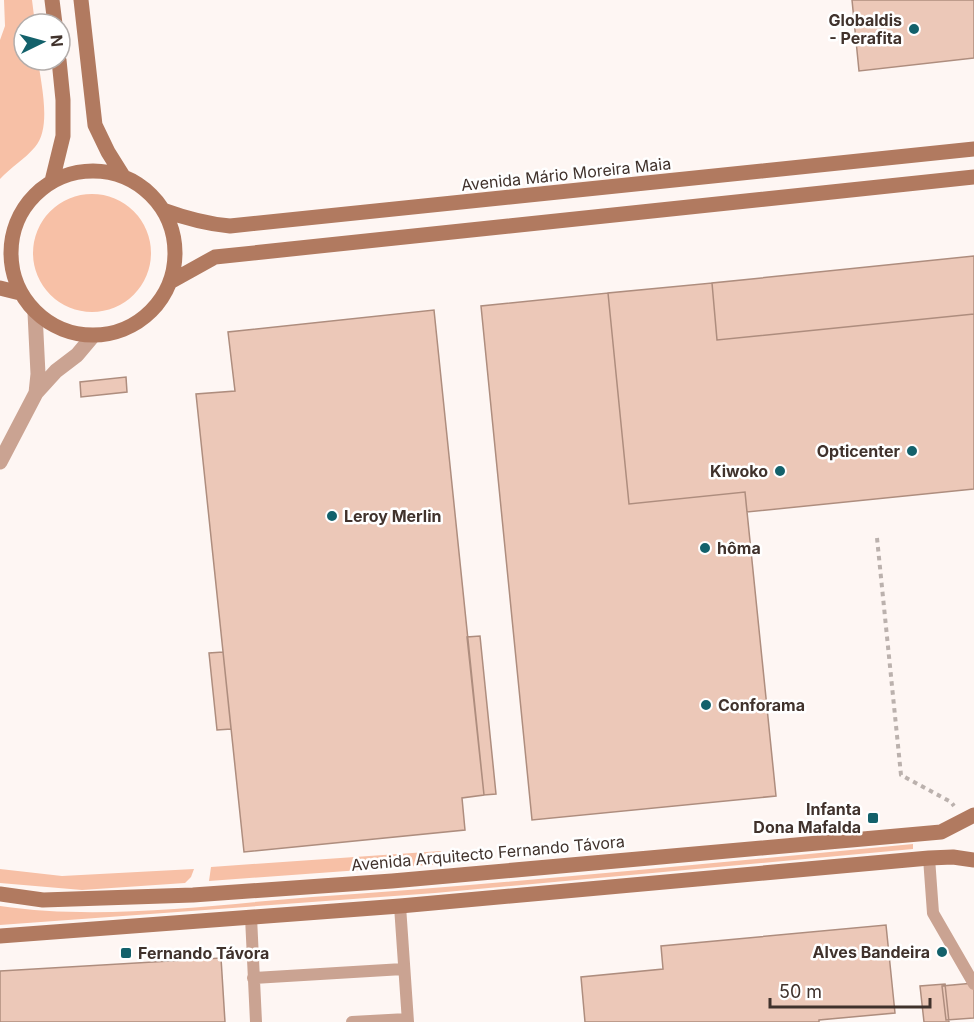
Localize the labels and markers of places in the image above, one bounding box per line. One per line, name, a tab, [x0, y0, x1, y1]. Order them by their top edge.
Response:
place label: Globaldis - Perafita	[829, 10, 902, 48]
marker: Globaldis - Perafita	[907, 22, 921, 36]
place label: Opticenter	[817, 441, 900, 461]
marker: Opticenter	[905, 444, 919, 458]
place label: Kiwoko	[710, 461, 768, 481]
marker: Kiwoko	[773, 464, 787, 478]
place label: Leroy Merlin	[344, 506, 441, 526]
marker: Leroy Merlin	[325, 509, 339, 523]
place label: hôma	[717, 538, 761, 558]
marker: hôma	[698, 541, 712, 555]
place label: Conforama	[718, 695, 805, 715]
marker: Conforama	[699, 698, 713, 712]
place label: Infanta Dona Mafalda	[753, 799, 861, 837]
marker: Infanta Dona Mafalda	[866, 811, 880, 825]
place label: Alves Bandeira	[813, 942, 930, 962]
place label: Fernando Távora	[138, 943, 269, 963]
marker: Alves Bandeira	[935, 945, 949, 959]
marker: Fernando Távora	[119, 946, 133, 960]

